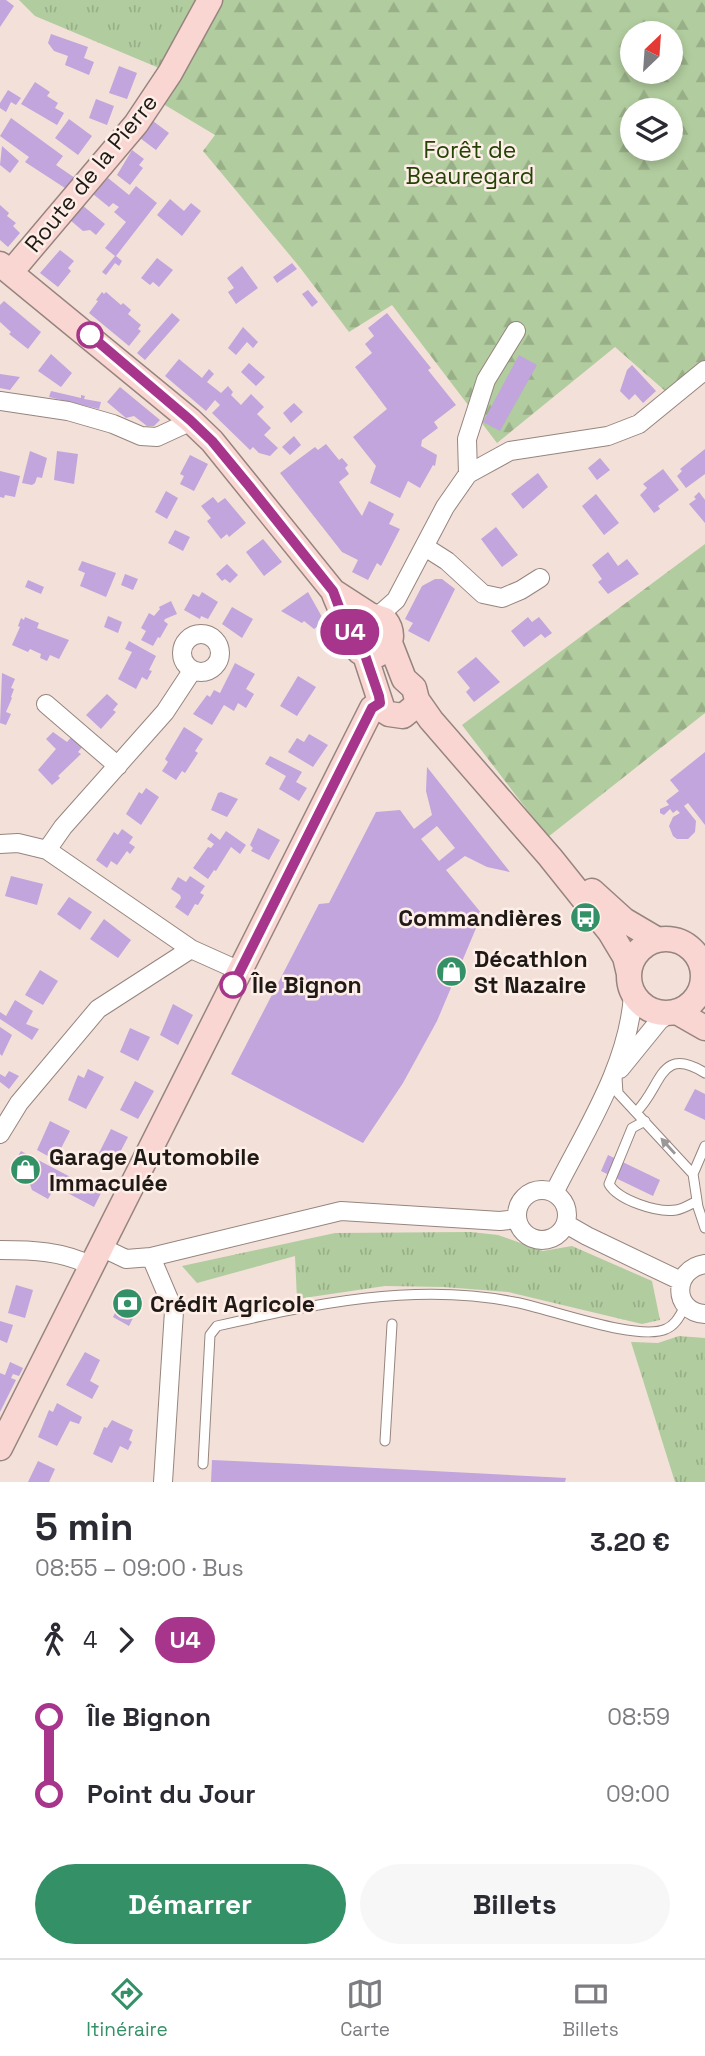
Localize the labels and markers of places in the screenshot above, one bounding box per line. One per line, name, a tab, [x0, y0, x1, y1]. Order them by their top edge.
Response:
unlabelled marker	[77, 322, 103, 348]
bus stop icon: Commandières	[568, 901, 602, 935]
place label: Commandières	[398, 903, 562, 933]
place label: Décathlon St Nazaire	[474, 944, 588, 1000]
shop icon: Décathlon St Nazaire	[434, 955, 468, 989]
place label: Île Bignon	[250, 970, 362, 1000]
marker: Île Bignon	[220, 972, 246, 998]
place label: Garage Automobile Immaculée	[49, 1142, 260, 1198]
shop icon: Garage Automobile Immaculée	[9, 1153, 43, 1187]
bank icon: Crédit Agricole	[110, 1287, 144, 1321]
place label: Crédit Agricole	[150, 1289, 315, 1319]

